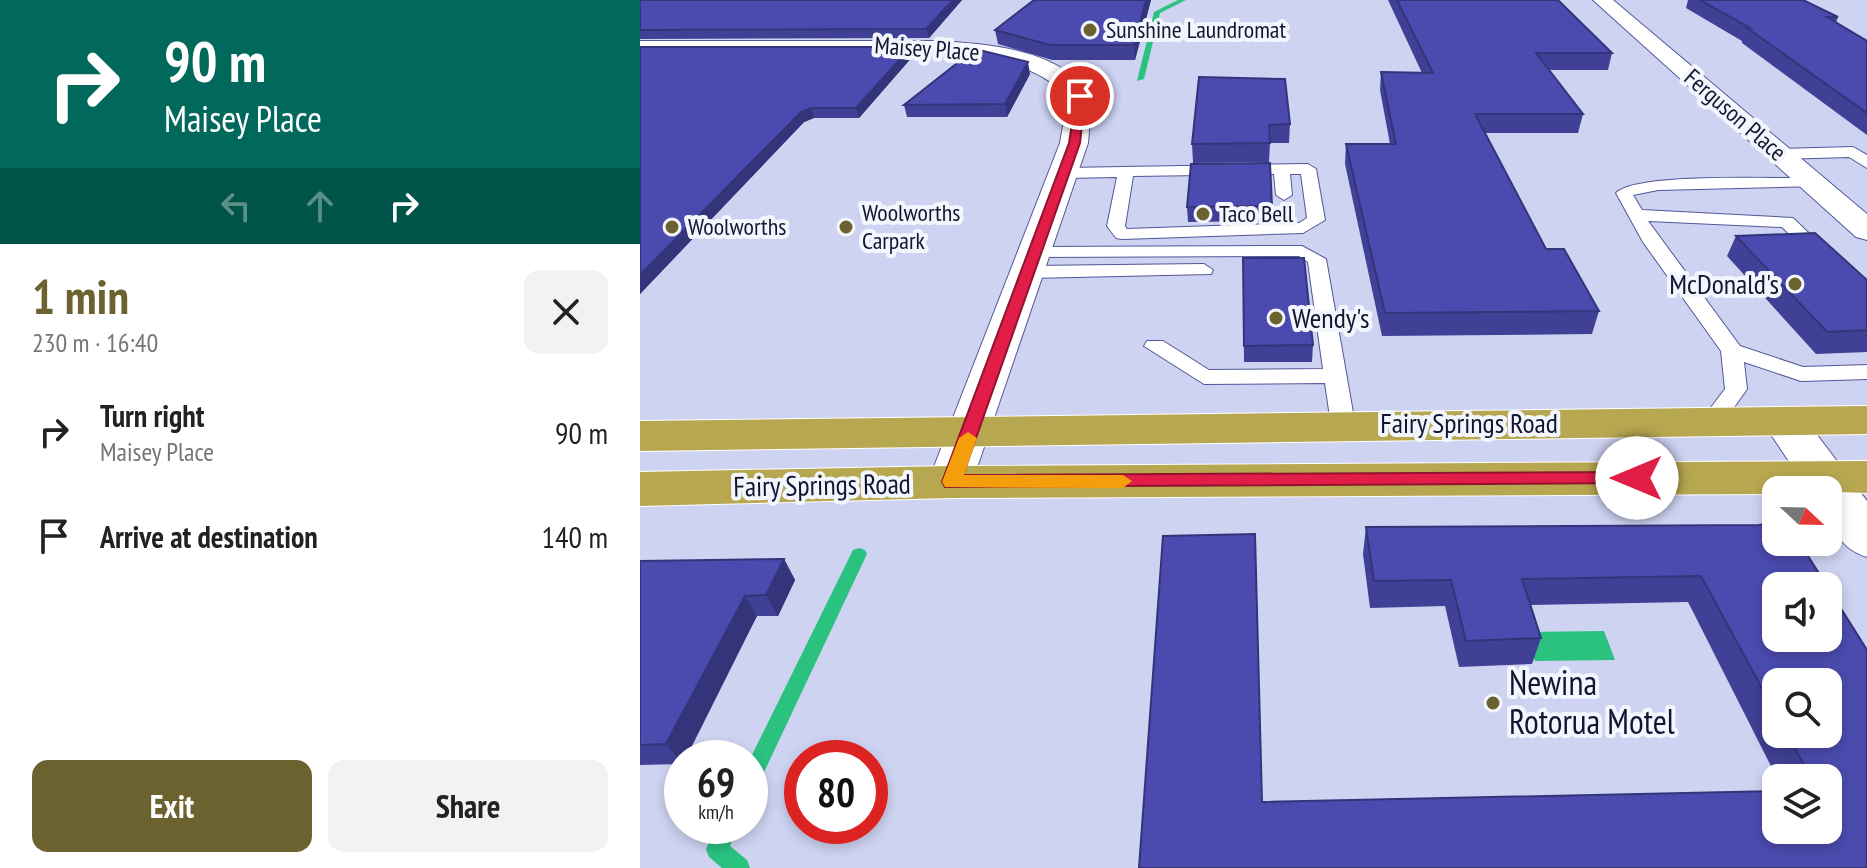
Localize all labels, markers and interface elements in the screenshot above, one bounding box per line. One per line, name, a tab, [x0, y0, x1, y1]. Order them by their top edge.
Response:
place label: Sunshine Laundromat	[1106, 14, 1286, 45]
marker: Sunshine Laundromat	[1081, 21, 1099, 39]
text: 90 m	[164, 25, 266, 97]
street label: Maisey Place	[873, 29, 981, 68]
icon: right	[32, 32, 136, 136]
pin	[1046, 62, 1114, 130]
street label: Ferguson Place	[1678, 62, 1793, 167]
icon: arrive	[1058, 74, 1102, 118]
text: Maisey Place	[164, 95, 322, 142]
icon: left	[214, 184, 258, 228]
icon: ahead	[298, 184, 342, 228]
icon: right	[382, 184, 426, 228]
place label: Woolworths Carpark	[862, 197, 960, 256]
place label: Taco Bell	[1219, 198, 1294, 229]
marker: Taco Bell	[1194, 205, 1212, 223]
place label: Woolworths	[688, 211, 786, 242]
marker: Woolworths	[663, 218, 681, 236]
marker: Woolworths Carpark	[837, 218, 855, 236]
text: 1 min	[32, 265, 129, 327]
place label: McDonald's	[1669, 265, 1779, 302]
button: close	[524, 270, 608, 354]
marker: McDonald's	[1786, 275, 1804, 293]
place label: Wendy's	[1292, 299, 1369, 336]
marker: Wendy's	[1267, 309, 1285, 327]
text: 230 m · 16:40	[32, 326, 158, 359]
text: Turn right	[100, 396, 204, 435]
street label: Fairy Springs Road	[1380, 404, 1558, 441]
icon: right	[32, 410, 76, 454]
text: 90 m	[555, 413, 608, 452]
text: Maisey Place	[100, 435, 214, 468]
position arrow	[1595, 436, 1679, 520]
street label: Fairy Springs Road	[733, 464, 911, 505]
north arrow	[1762, 476, 1842, 556]
map controls	[1762, 476, 1842, 844]
icon: arrive	[32, 514, 76, 558]
text: Arrive at destination	[100, 517, 318, 556]
text: 140 m	[542, 517, 608, 556]
button: sound	[1762, 572, 1842, 652]
place label: Newina Rotorua Motel	[1509, 660, 1675, 743]
button: search	[1762, 668, 1842, 748]
marker: Newina Rotorua Motel	[1484, 694, 1502, 712]
speed limit sign: 80	[784, 740, 888, 844]
text: 69	[697, 756, 735, 808]
button: Exit	[32, 760, 312, 852]
button: Share	[328, 760, 608, 852]
button: layers	[1762, 764, 1842, 844]
text: km/h	[698, 799, 734, 825]

